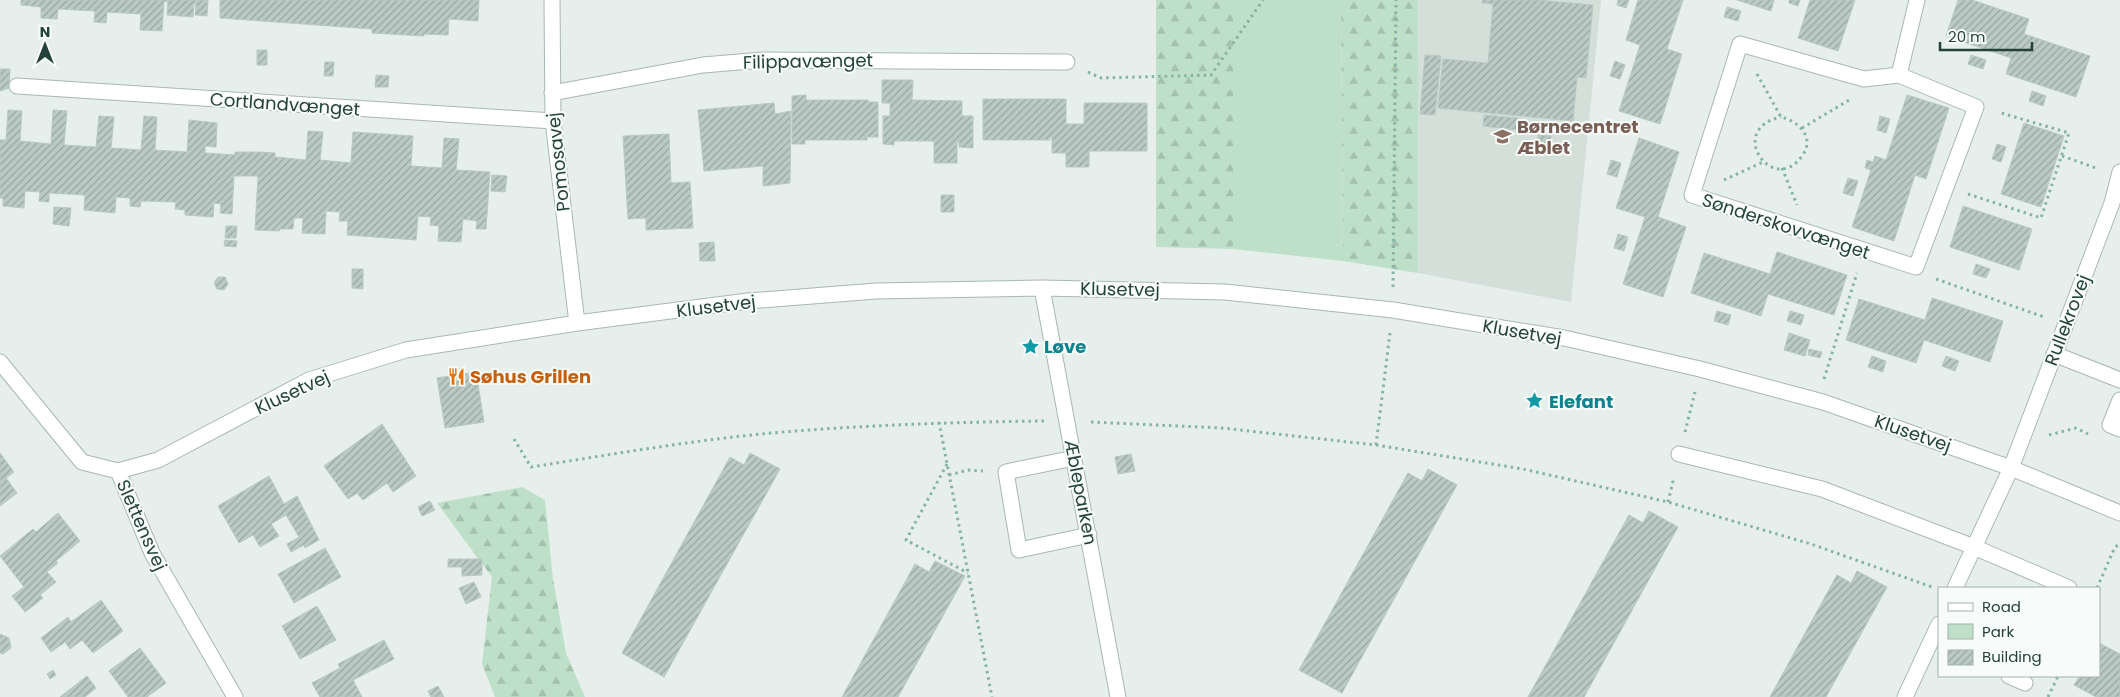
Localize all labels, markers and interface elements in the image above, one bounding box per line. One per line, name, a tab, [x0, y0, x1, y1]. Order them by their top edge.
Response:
north arrow	[20, 20, 70, 70]
scale bar	[1940, 20, 2032, 52]
text: N	[40, 22, 50, 42]
text: 20 m	[1948, 26, 1986, 47]
street label: Filippavænget	[743, 47, 873, 75]
street label: Cortlandvænget	[209, 86, 361, 122]
street label: Pomosavej	[540, 111, 576, 213]
place label: Børnecentret Æblet	[1517, 114, 1639, 160]
school or university icon: Børnecentret Æblet	[1493, 126, 1513, 146]
street label: Sønderskovvænget	[1699, 187, 1873, 265]
street label: Rullekrovej	[2038, 271, 2096, 369]
street label: Klusetvej	[1080, 276, 1160, 302]
street label: Klusetvej	[675, 289, 757, 323]
street label: Klusetvej	[1481, 313, 1563, 351]
place label: Løve	[1044, 334, 1086, 359]
place icon: Løve	[1020, 336, 1040, 356]
street label: Klusetvej	[251, 364, 333, 420]
place label: Søhus Grillen	[470, 364, 591, 389]
restaurant icon: Søhus Grillen	[446, 366, 466, 386]
place label: Elefant	[1549, 389, 1613, 414]
place icon: Elefant	[1525, 391, 1545, 411]
street label: Klusetvej	[1871, 408, 1955, 458]
street label: Æbleparken	[1059, 437, 1103, 547]
street label: Slettensvej	[111, 476, 173, 574]
legend	[1938, 587, 2100, 677]
text: Road	[1982, 596, 2021, 617]
text: Park	[1982, 621, 2014, 642]
text: Building	[1982, 646, 2042, 667]

